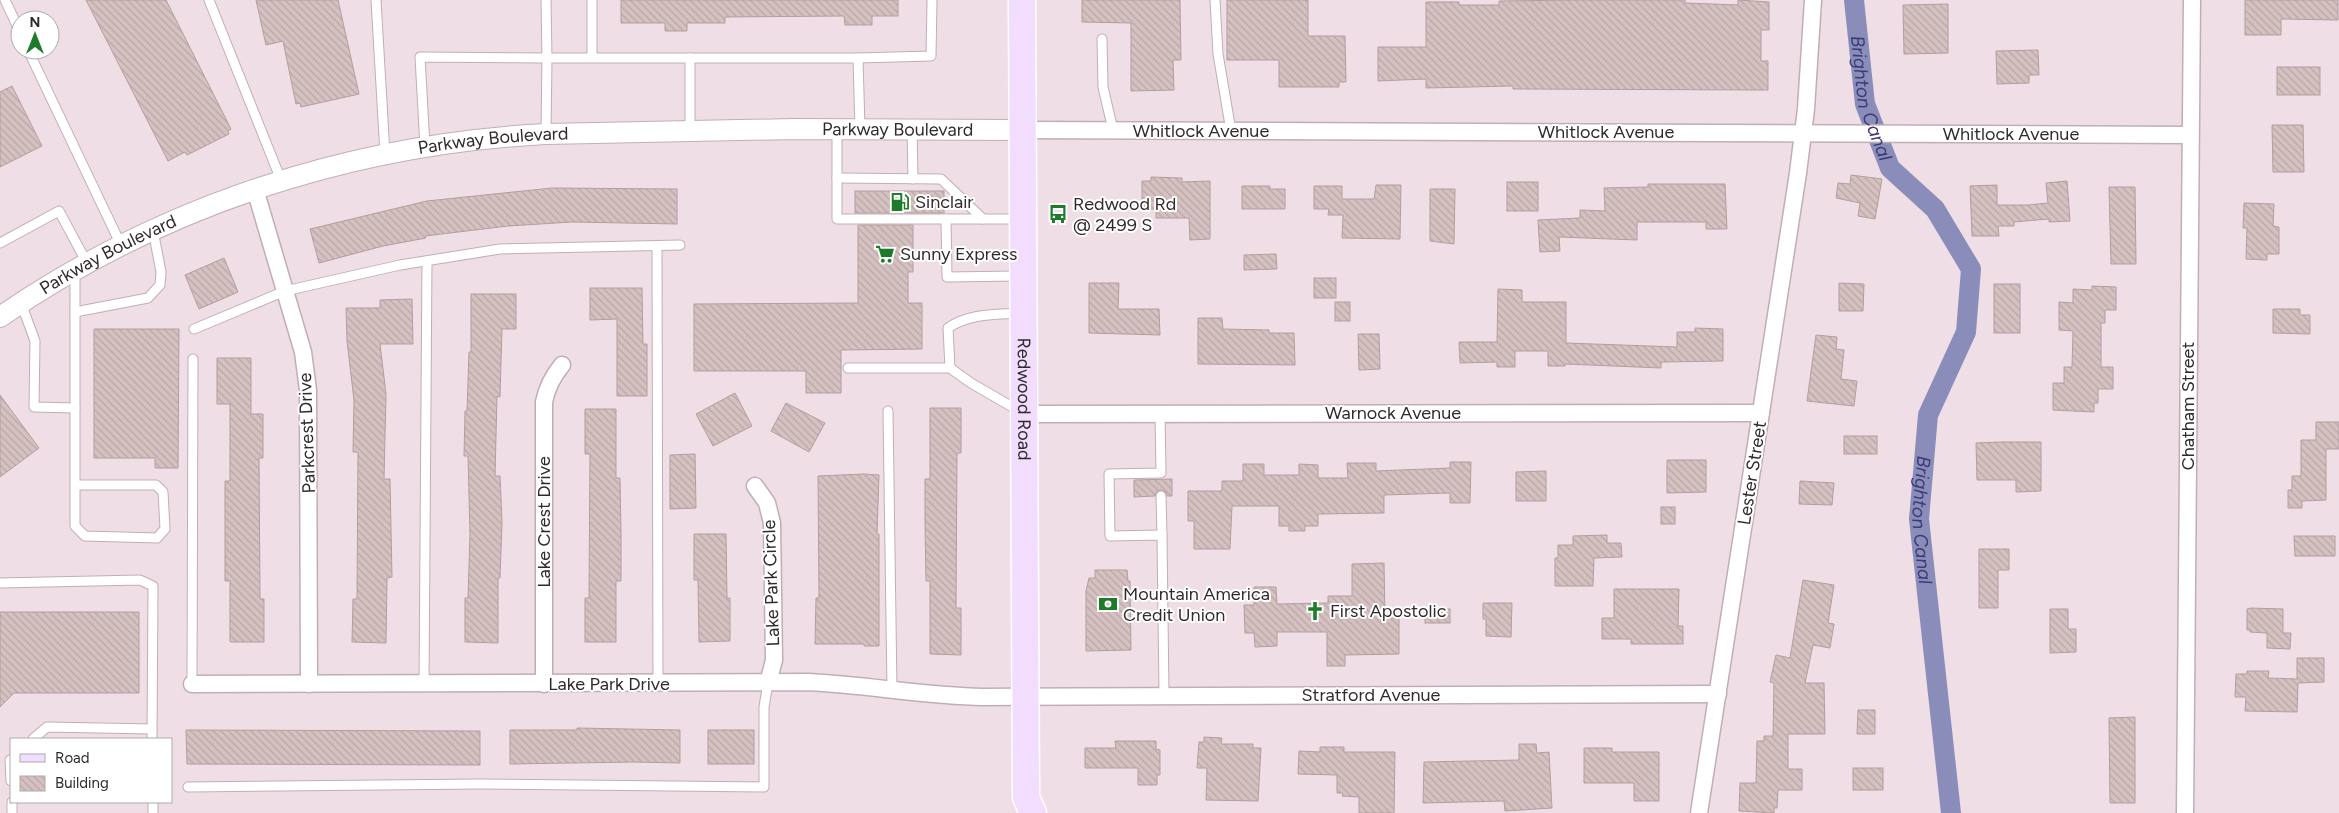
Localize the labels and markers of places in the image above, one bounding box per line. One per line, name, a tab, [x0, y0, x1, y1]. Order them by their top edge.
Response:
fuel station icon: Sinclair	[889, 191, 911, 213]
place label: Sinclair	[915, 191, 973, 213]
place label: Redwood Rd @ 2499 S	[1073, 193, 1176, 236]
bus stop icon: Redwood Rd @ 2499 S	[1047, 203, 1069, 225]
supermarket icon: Sunny Express	[874, 243, 896, 265]
place label: Sunny Express	[900, 243, 1018, 265]
place label: Mountain America Credit Union	[1123, 583, 1270, 626]
bank icon: Mountain America Credit Union	[1097, 593, 1119, 615]
church icon: First Apostolic	[1304, 600, 1326, 622]
place label: First Apostolic	[1330, 600, 1447, 622]

